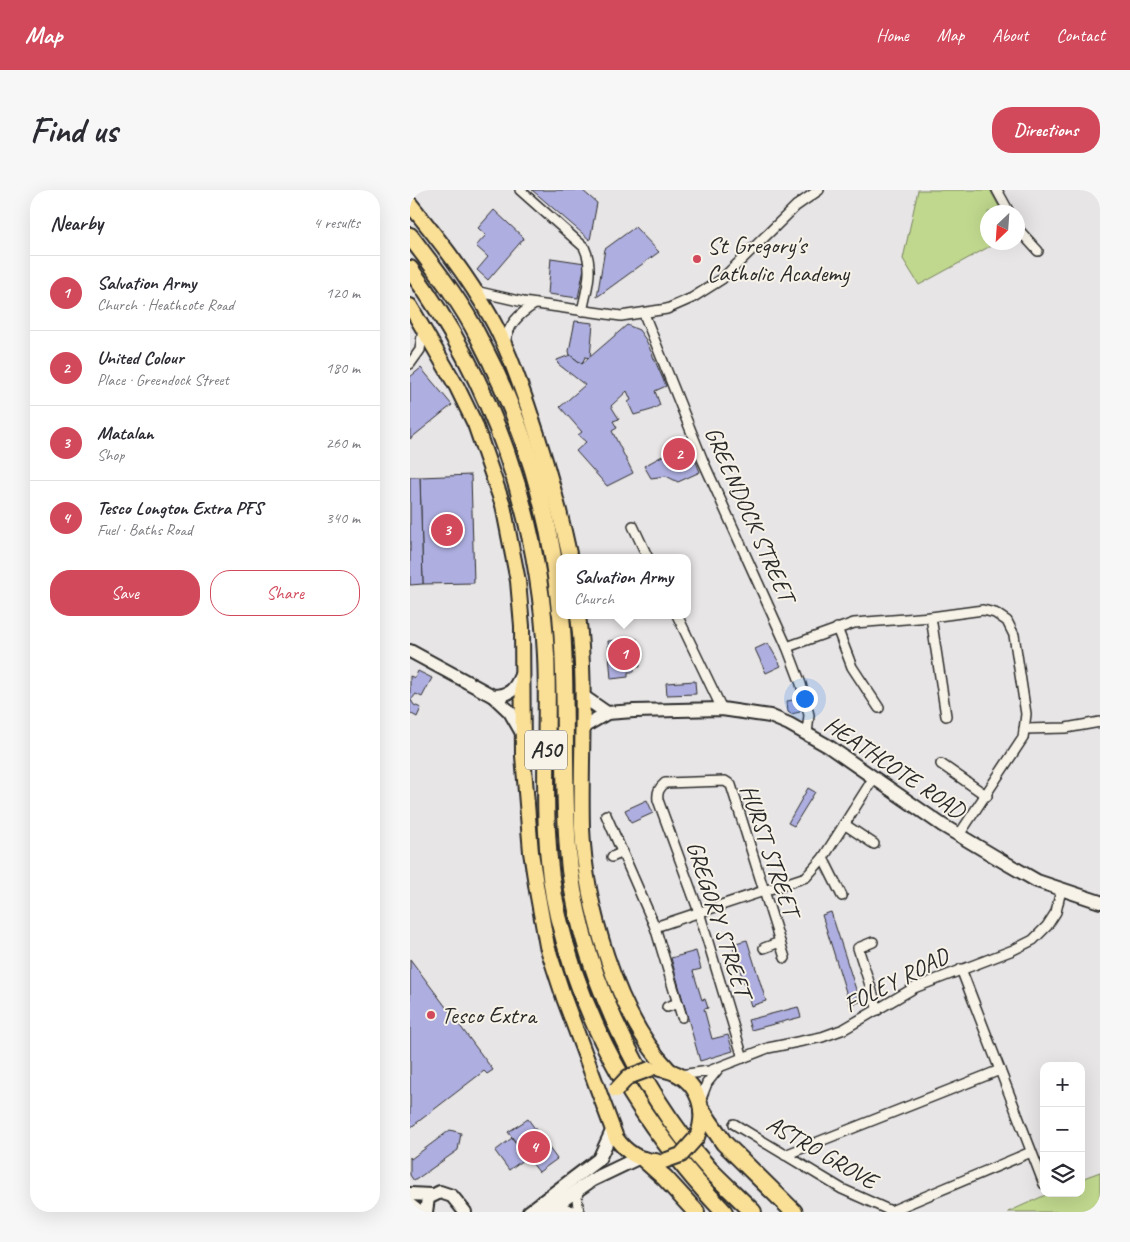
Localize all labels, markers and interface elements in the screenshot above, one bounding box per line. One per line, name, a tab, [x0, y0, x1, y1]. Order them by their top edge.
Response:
text: Map	[25, 20, 62, 50]
text: Home	[876, 24, 909, 46]
text: Map	[937, 24, 964, 46]
text: About	[992, 24, 1028, 46]
text: Contact	[1056, 24, 1105, 46]
button: Directions	[992, 107, 1100, 153]
text: Find us	[30, 108, 117, 153]
north arrow	[980, 205, 1025, 250]
text: Nearby	[50, 210, 103, 236]
text: 4 results	[313, 213, 360, 233]
place label: St Gregory's Catholic Academy	[707, 230, 851, 288]
marker: St Gregory's Catholic Academy	[691, 253, 703, 265]
text: Salvation Army	[97, 271, 196, 295]
text: 1	[62, 283, 70, 303]
text: 120 m	[326, 283, 360, 303]
text: Church · Heathcote Road	[97, 295, 234, 315]
text: United Colour	[97, 346, 184, 370]
text: 2	[62, 358, 70, 378]
text: 180 m	[326, 358, 360, 378]
text: Place · Greendock Street	[97, 370, 229, 390]
text: Matalan	[97, 421, 153, 445]
street label: GREENDOCK STREET	[698, 422, 804, 611]
text: 3	[62, 433, 70, 453]
text: 260 m	[326, 433, 360, 453]
pin: 2	[663, 435, 695, 473]
text: Shop	[97, 445, 124, 465]
text: Tesco Longton Extra PFS	[97, 496, 263, 520]
text: 4	[62, 508, 70, 528]
text: 340 m	[326, 508, 360, 528]
pin: 3	[431, 511, 463, 549]
text: Fuel · Baths Road	[97, 520, 192, 540]
popup	[556, 554, 691, 619]
text: Salvation Army	[574, 565, 673, 589]
button: Save	[50, 570, 200, 616]
button: Share	[210, 570, 360, 616]
text: Church	[574, 589, 614, 609]
pin: 1	[608, 635, 640, 673]
your location	[792, 686, 818, 712]
street label: HEATHCOTE ROAD	[819, 709, 973, 826]
road number: A50	[525, 730, 567, 770]
street label: HURST STREET	[734, 781, 808, 925]
street label: GREGORY STREET	[680, 837, 760, 1006]
street label: FOLEY ROAD	[839, 940, 955, 1019]
place label: Tesco Extra	[441, 1000, 538, 1030]
marker: Tesco Extra	[425, 1009, 437, 1021]
map controls	[1040, 1062, 1085, 1197]
button: +	[1040, 1062, 1085, 1107]
button: −	[1040, 1107, 1085, 1152]
street label: ASTRO GROVE	[761, 1108, 885, 1197]
pin: 4	[518, 1128, 550, 1166]
button: layers	[1040, 1152, 1085, 1197]

